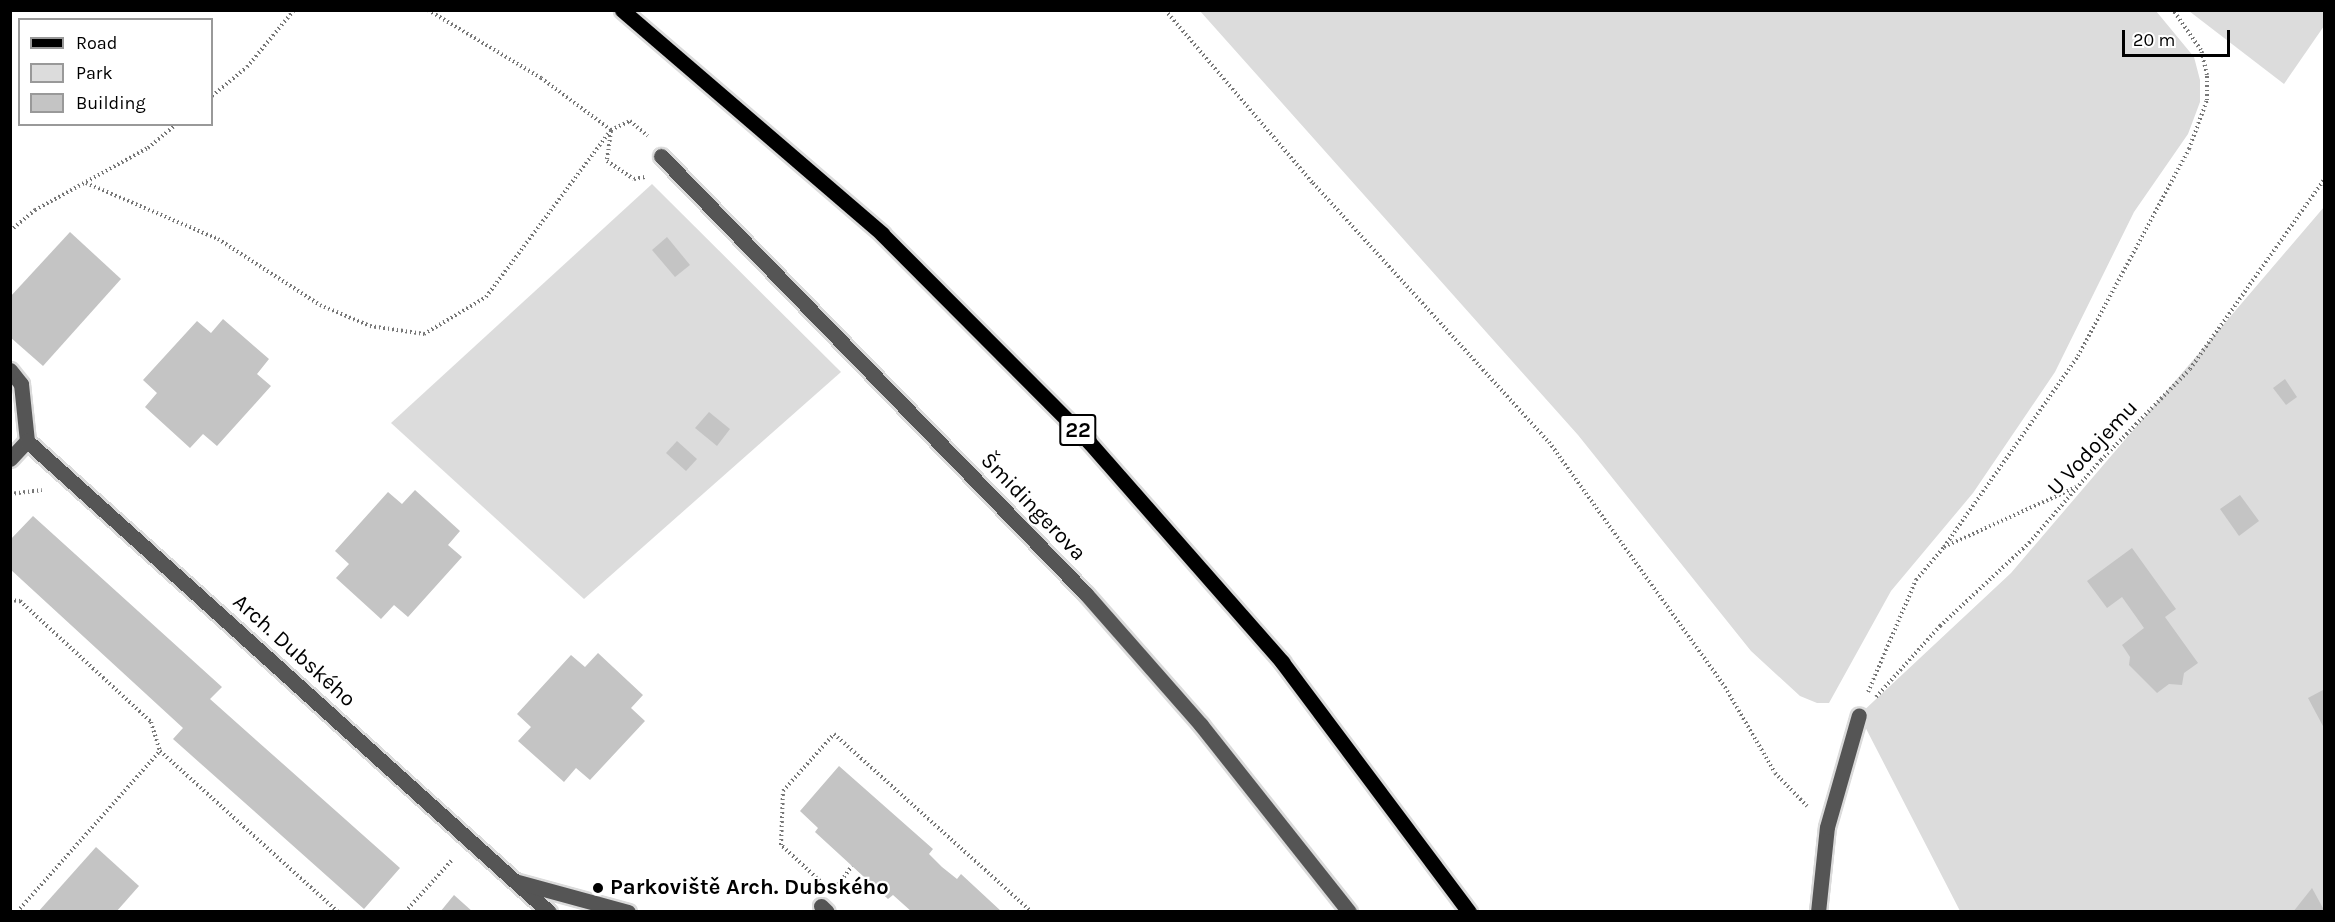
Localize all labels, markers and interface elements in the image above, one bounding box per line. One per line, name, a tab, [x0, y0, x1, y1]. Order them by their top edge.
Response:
legend	[18, 18, 213, 126]
scale bar	[2125, 18, 2233, 56]
text: 20 m	[2133, 29, 2175, 51]
text: Road	[76, 32, 117, 54]
text: Park	[76, 62, 113, 84]
text: Building	[76, 92, 146, 114]
street label: U Vodojemu	[2042, 395, 2144, 501]
road number: 22	[1058, 412, 1098, 448]
street label: Šmidingerova	[975, 447, 1091, 567]
street label: Arch. Dubského	[227, 589, 361, 713]
place label: Parkoviště Arch. Dubského	[610, 875, 889, 901]
marker: Parkoviště Arch. Dubského	[591, 881, 605, 895]

